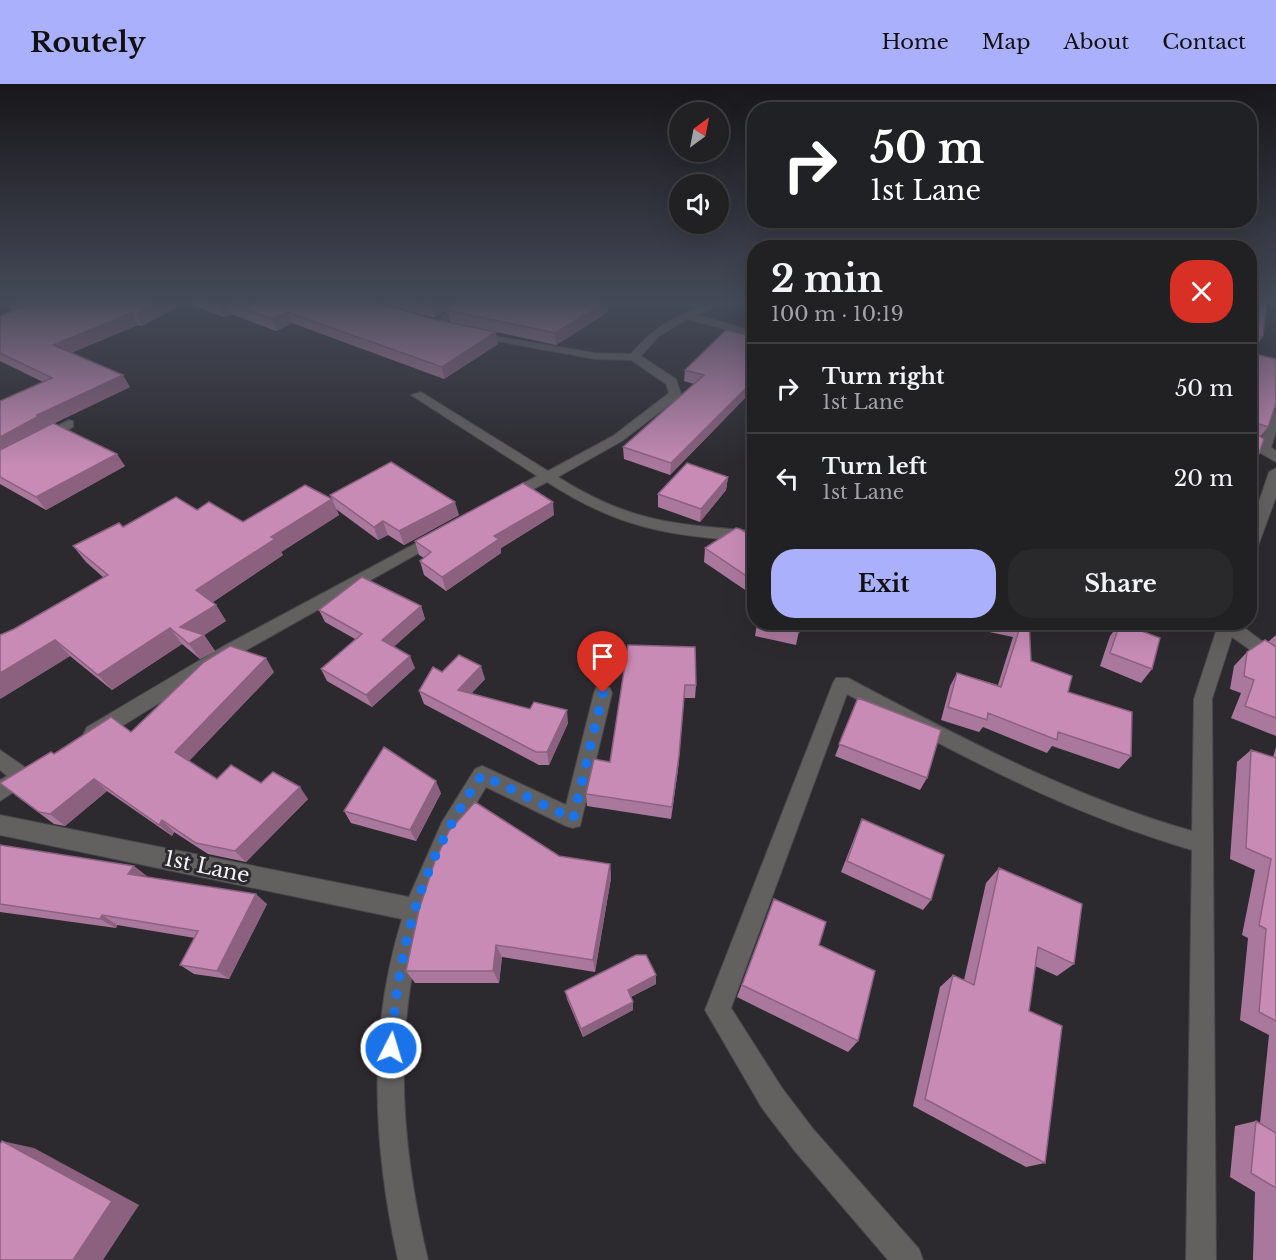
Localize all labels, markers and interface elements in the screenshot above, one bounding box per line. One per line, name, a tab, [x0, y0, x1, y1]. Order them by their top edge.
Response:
text: Routely	[30, 25, 146, 60]
text: Home	[882, 29, 949, 55]
text: Map	[982, 29, 1030, 55]
text: About	[1063, 29, 1129, 55]
text: Contact	[1162, 29, 1246, 55]
north arrow	[669, 102, 729, 162]
map controls	[669, 102, 729, 234]
text: 50 m	[870, 122, 984, 174]
icon: right	[771, 126, 849, 204]
button: sound	[669, 174, 729, 234]
text: 1st Lane	[870, 174, 981, 207]
text: 2 min	[771, 257, 883, 302]
button: close	[1170, 260, 1233, 323]
text: 100 m · 10:19	[771, 302, 904, 326]
text: Turn right	[822, 363, 944, 390]
icon: right	[771, 372, 804, 405]
text: 50 m	[1175, 375, 1233, 402]
text: 1st Lane	[822, 390, 904, 414]
text: Turn left	[822, 453, 927, 480]
icon: left	[771, 462, 804, 495]
text: 20 m	[1174, 465, 1233, 492]
text: 1st Lane	[822, 480, 904, 504]
button: Exit	[771, 549, 996, 618]
button: Share	[1008, 549, 1233, 618]
pin	[577, 631, 628, 693]
icon: arrive	[586, 640, 619, 673]
street label: 1st Lane	[162, 845, 252, 889]
position arrow	[359, 1016, 423, 1080]

